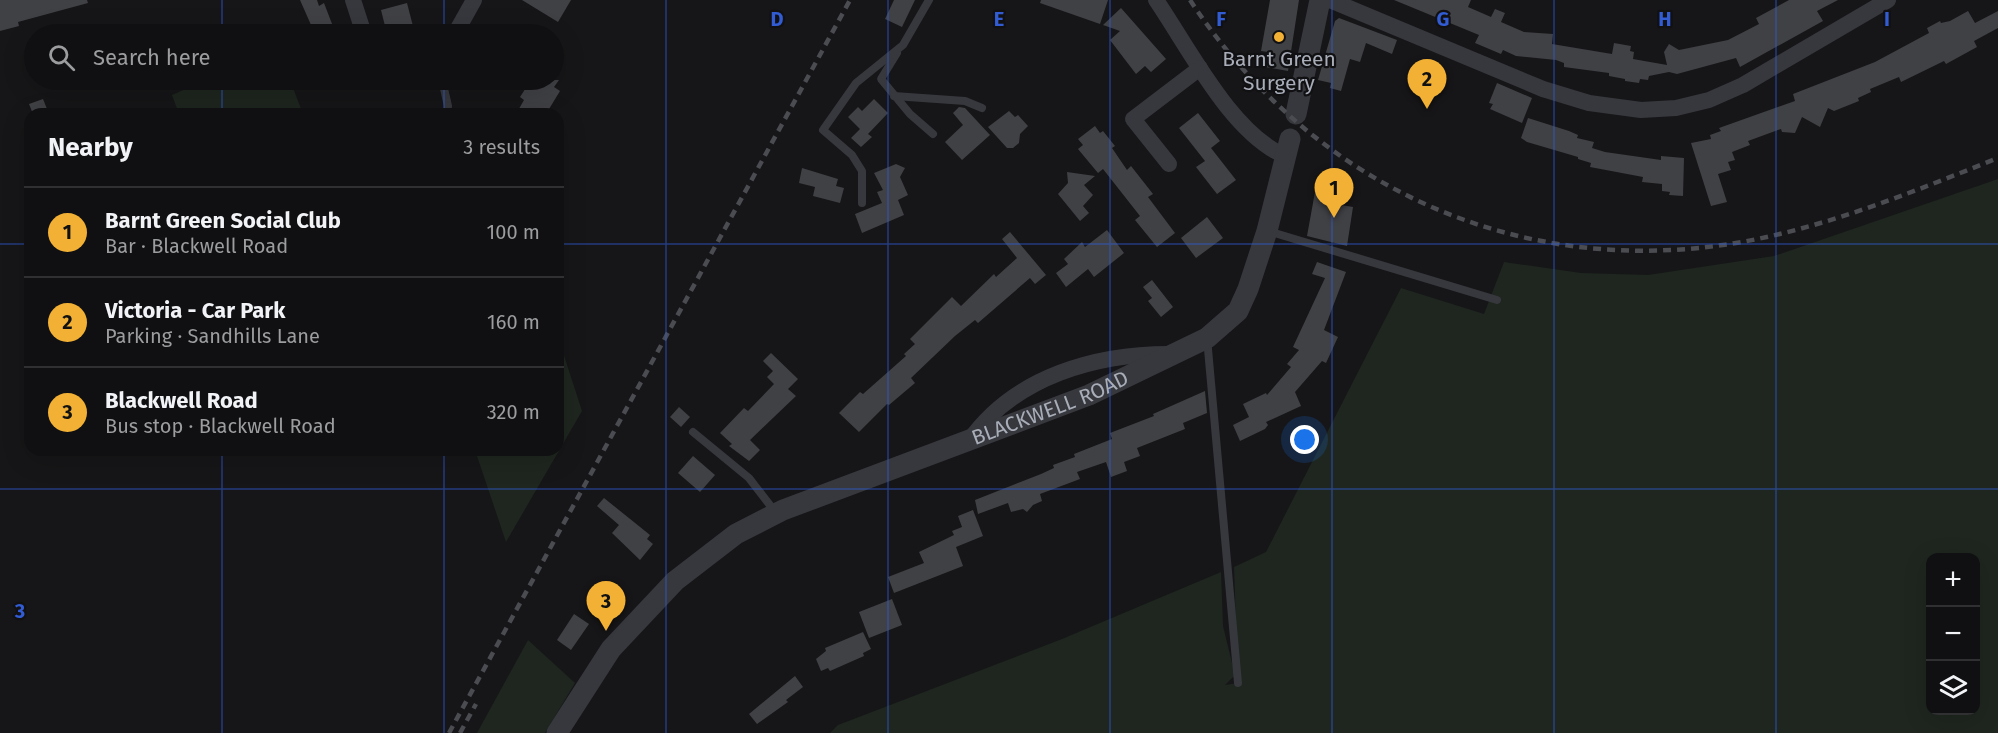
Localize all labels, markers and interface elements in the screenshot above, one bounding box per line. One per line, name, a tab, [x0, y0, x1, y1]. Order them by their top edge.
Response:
text: D	[770, 7, 784, 31]
text: E	[994, 7, 1004, 31]
text: F	[1216, 7, 1226, 31]
text: G	[1437, 7, 1449, 31]
text: H	[1658, 7, 1672, 31]
text: I	[1884, 7, 1890, 31]
search box	[24, 24, 564, 90]
marker: Barnt Green Surgery	[1272, 30, 1286, 44]
icon: search	[45, 41, 78, 74]
text: Search here	[93, 44, 211, 71]
place label: Barnt Green Surgery	[1222, 46, 1336, 96]
pin: 2	[1408, 60, 1446, 109]
text: Nearby	[48, 132, 133, 163]
text: 3 results	[463, 135, 540, 159]
pin: 1	[1314, 168, 1354, 218]
text: Barnt Green Social Club	[105, 207, 341, 234]
text: 1	[63, 220, 72, 244]
text: 100 m	[487, 220, 540, 244]
text: Bar · Blackwell Road	[105, 234, 288, 258]
text: Victoria - Car Park	[105, 297, 285, 324]
text: 2	[62, 310, 73, 334]
text: 160 m	[487, 310, 540, 334]
text: Parking · Sandhills Lane	[105, 324, 320, 348]
street label: BLACKWELL ROAD	[968, 365, 1133, 451]
text: Blackwell Road	[105, 387, 258, 414]
text: 3	[62, 400, 73, 424]
text: 320 m	[487, 400, 540, 424]
text: Bus stop · Blackwell Road	[105, 414, 336, 438]
your location	[1290, 425, 1319, 454]
map controls	[1926, 553, 1980, 715]
button: +	[1926, 553, 1980, 607]
pin: 3	[586, 582, 626, 631]
text: 3	[14, 599, 25, 623]
button: −	[1926, 607, 1980, 661]
button: layers	[1926, 661, 1980, 715]

